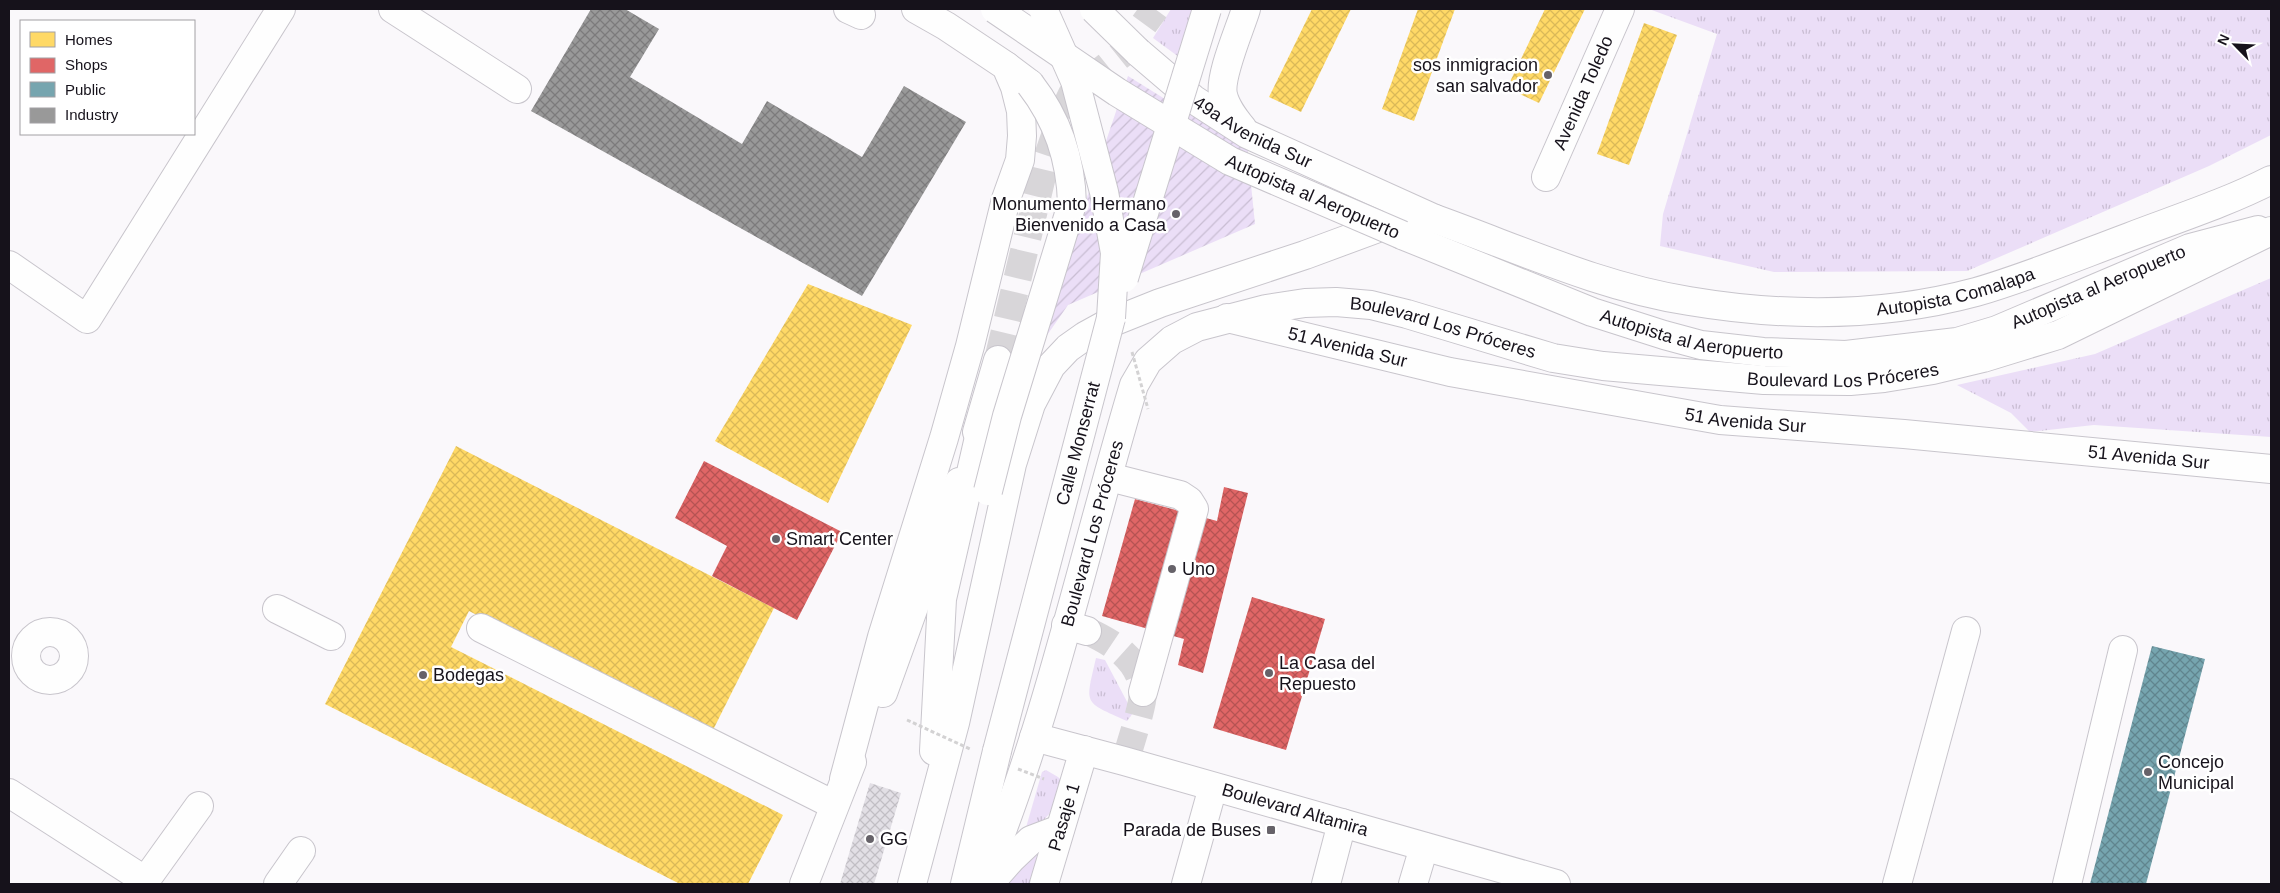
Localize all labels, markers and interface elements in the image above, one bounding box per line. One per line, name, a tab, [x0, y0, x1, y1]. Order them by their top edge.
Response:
legend	[20, 20, 195, 135]
north arrow	[2210, 20, 2260, 70]
text: Homes	[65, 31, 113, 48]
text: N	[2214, 32, 2232, 48]
street label: Avenida Toledo	[1549, 33, 1617, 153]
place label: sos inmigracion san salvador	[1413, 55, 1538, 96]
text: Shops	[65, 56, 108, 73]
marker: sos inmigracion san salvador	[1542, 69, 1554, 81]
text: Public	[65, 81, 106, 98]
street label: 49a Avenida Sur	[1190, 92, 1315, 172]
text: Industry	[65, 106, 119, 123]
street label: Autopista al Aeropuerto	[1223, 150, 1403, 243]
place label: Monumento Hermano Bienvenido a Casa	[992, 194, 1167, 235]
marker: Monumento Hermano Bienvenido a Casa	[1170, 208, 1182, 220]
street label: Autopista al Aeropuerto	[2008, 241, 2188, 333]
street label: Autopista Comalapa	[1875, 263, 2038, 319]
street label: Boulevard Los Próceres	[1349, 293, 1538, 362]
street label: Autopista al Aeropuerto	[1598, 305, 1784, 363]
street label: 51 Avenida Sur	[1286, 323, 1409, 371]
street label: Boulevard Los Próceres	[1746, 359, 1941, 391]
street label: Calle Monserrat	[1052, 379, 1104, 507]
street label: 51 Avenida Sur	[1683, 404, 1807, 437]
street label: Boulevard Los Próceres	[1057, 438, 1127, 629]
street label: 51 Avenida Sur	[2087, 442, 2210, 473]
place label: Smart Center	[786, 529, 893, 549]
marker: Smart Center	[770, 533, 782, 545]
place label: Uno	[1182, 559, 1215, 579]
marker: Uno	[1166, 563, 1178, 575]
place label: La Casa del Repuesto	[1279, 653, 1375, 694]
place label: Bodegas	[433, 665, 504, 685]
marker: La Casa del Repuesto	[1263, 667, 1275, 679]
marker: Bodegas	[417, 669, 429, 681]
place label: Concejo Municipal	[2158, 752, 2234, 793]
marker: Concejo Municipal	[2142, 766, 2154, 778]
street label: Boulevard Altamira	[1220, 779, 1371, 840]
street label: Pasaje 1	[1044, 780, 1084, 853]
place label: Parada de Buses	[1123, 820, 1261, 840]
marker: Parada de Buses	[1265, 824, 1277, 836]
place label: GG	[880, 829, 908, 849]
marker: GG	[864, 833, 876, 845]

